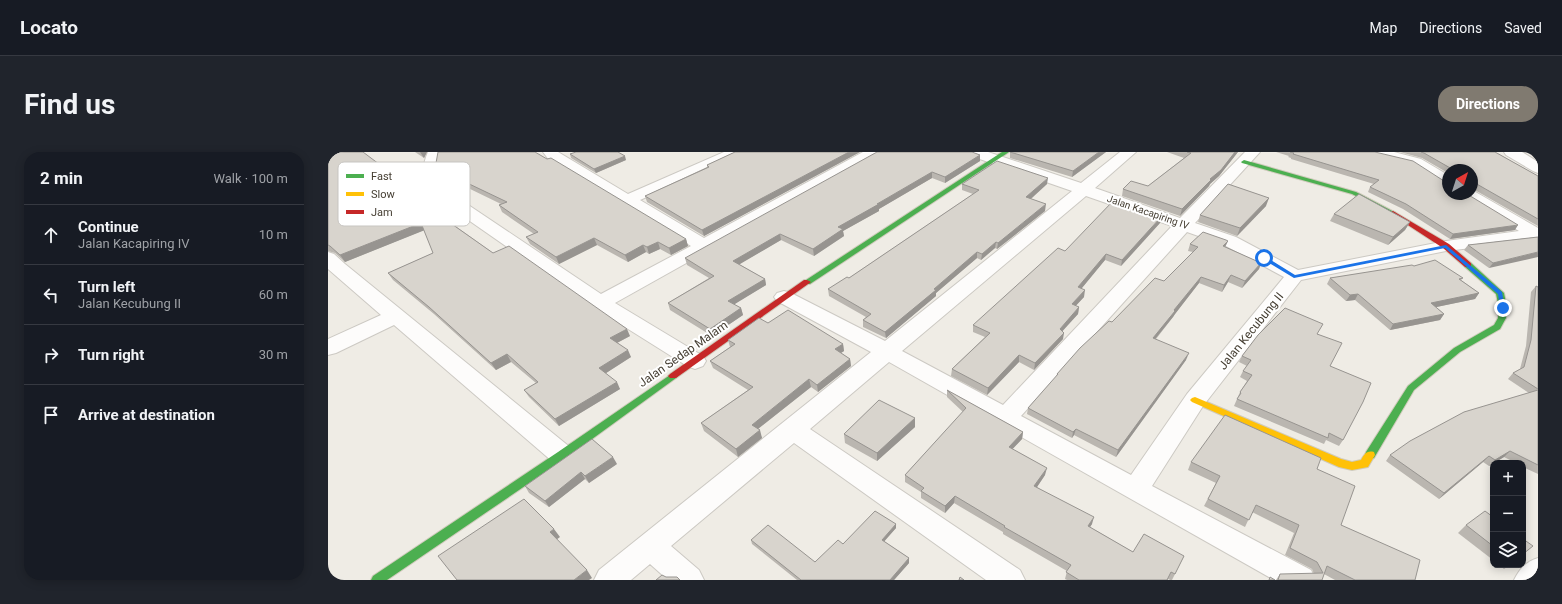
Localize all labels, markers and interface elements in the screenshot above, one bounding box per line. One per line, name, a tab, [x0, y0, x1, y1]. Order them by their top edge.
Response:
text: Locato	[20, 16, 78, 39]
text: Map	[1370, 20, 1397, 36]
text: Directions	[1419, 20, 1482, 36]
text: Saved	[1504, 20, 1542, 36]
button: Directions	[1438, 86, 1538, 122]
text: Find us	[24, 88, 115, 121]
legend	[338, 162, 470, 226]
north arrow	[1442, 164, 1478, 200]
text: 2 min	[40, 168, 83, 188]
text: Fast	[371, 170, 393, 183]
text: Walk · 100 m	[213, 171, 288, 186]
text: Slow	[371, 188, 395, 201]
street label: Jalan Kacapiring IV	[1106, 193, 1191, 231]
text: Jam	[371, 206, 393, 219]
text: Continue	[78, 218, 139, 236]
icon: ahead	[40, 224, 62, 246]
text: 10 m	[259, 227, 288, 242]
text: Jalan Kacapiring IV	[78, 236, 190, 251]
route start	[1255, 249, 1273, 267]
text: Turn left	[78, 278, 135, 296]
icon: left	[40, 284, 62, 306]
text: 60 m	[259, 287, 288, 302]
street label: Jalan Kecubung II	[1216, 290, 1286, 372]
text: Jalan Kecubung II	[78, 296, 181, 311]
route end	[1494, 299, 1512, 317]
street label: Jalan Sedap Malam	[636, 318, 730, 390]
icon: right	[40, 344, 62, 366]
text: Turn right	[78, 346, 144, 364]
text: 30 m	[259, 347, 288, 362]
icon: arrive	[40, 404, 62, 426]
text: Arrive at destination	[78, 406, 215, 424]
map controls	[1490, 460, 1526, 568]
button: +	[1490, 460, 1526, 496]
button: −	[1490, 496, 1526, 532]
button: layers	[1490, 532, 1526, 568]

